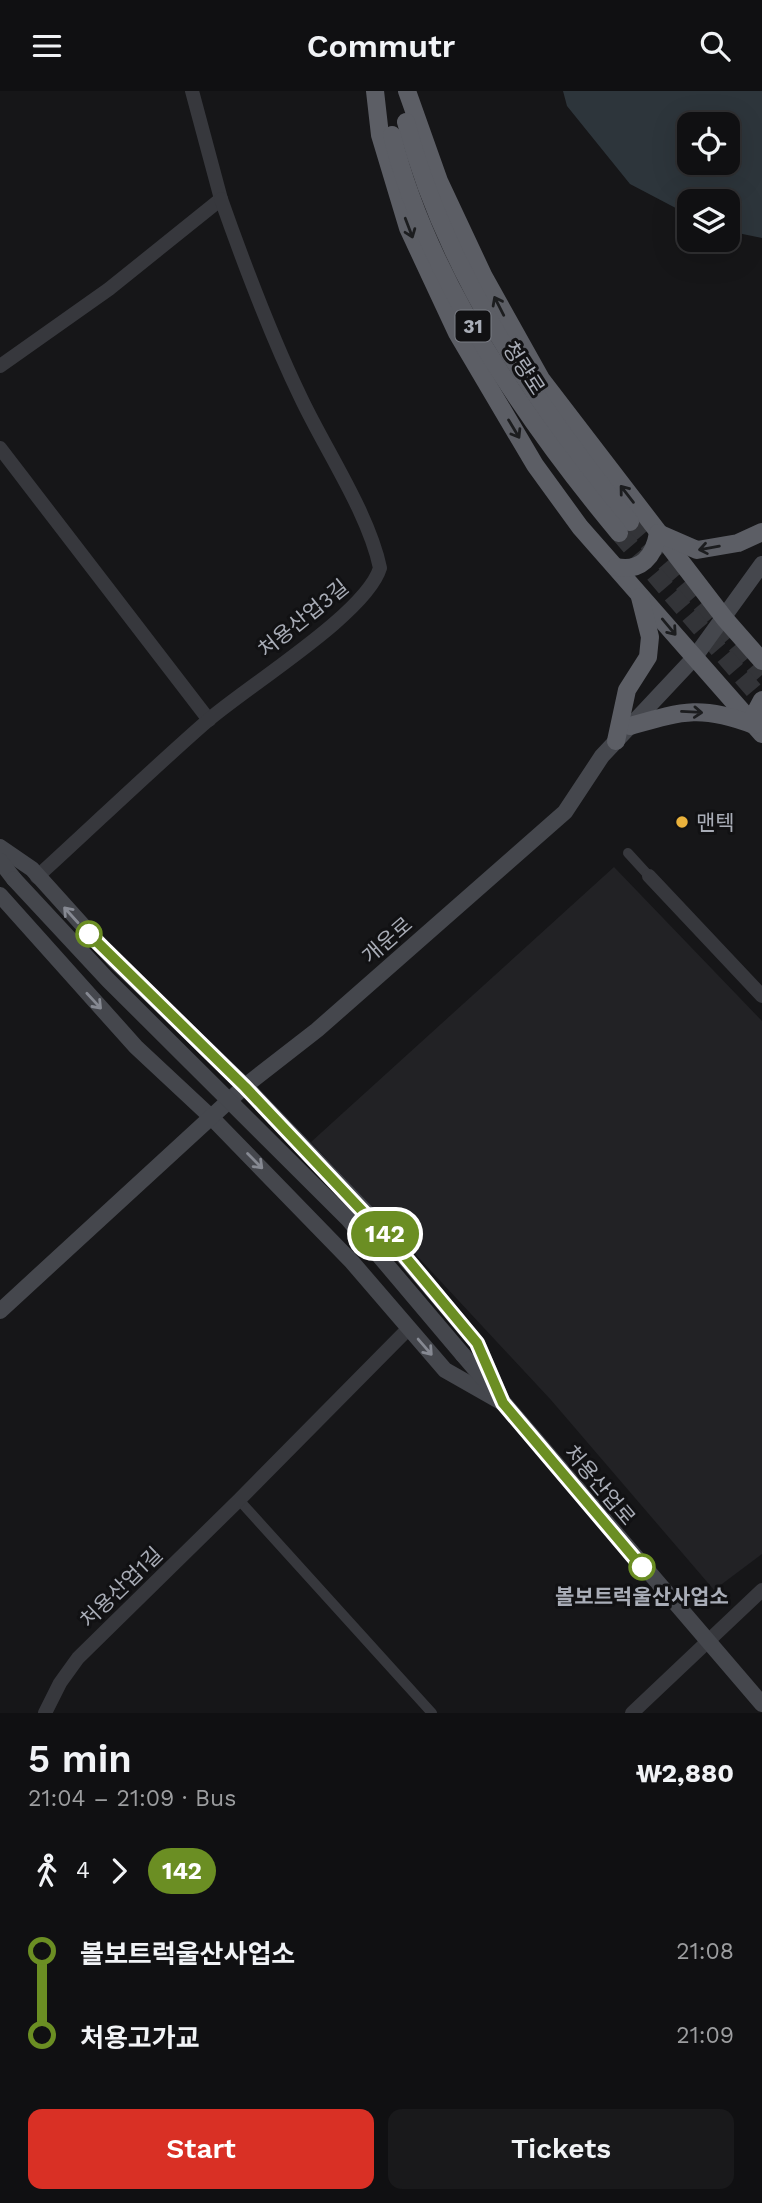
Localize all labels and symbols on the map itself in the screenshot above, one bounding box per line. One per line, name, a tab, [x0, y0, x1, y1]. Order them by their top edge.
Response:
one-way arrow	[403, 217, 416, 238]
one-way arrow	[491, 297, 505, 317]
road number: 31	[456, 310, 490, 341]
street label: 청량로	[498, 337, 550, 399]
one-way arrow	[507, 419, 521, 439]
one-way arrow	[619, 485, 635, 503]
one-way arrow	[698, 542, 721, 555]
street label: 처용산업3길	[253, 574, 353, 662]
one-way arrow	[661, 618, 677, 636]
one-way arrow	[680, 706, 703, 719]
place label: 맨텍	[696, 810, 735, 835]
marker: 맨텍	[674, 814, 690, 830]
one-way arrow	[63, 906, 79, 924]
street label: 개운로	[357, 912, 417, 968]
unlabelled marker	[76, 921, 102, 947]
one-way arrow	[86, 992, 102, 1010]
one-way arrow	[247, 1153, 264, 1170]
line badge: 142	[345, 1211, 425, 1257]
one-way arrow	[417, 1338, 433, 1356]
street label: 처용산업로	[559, 1440, 641, 1530]
street label: 처용산업1길	[75, 1542, 167, 1632]
marker: 볼보트럭울산사업소	[629, 1554, 655, 1580]
place label: 볼보트럭울산사업소	[555, 1584, 729, 1609]

